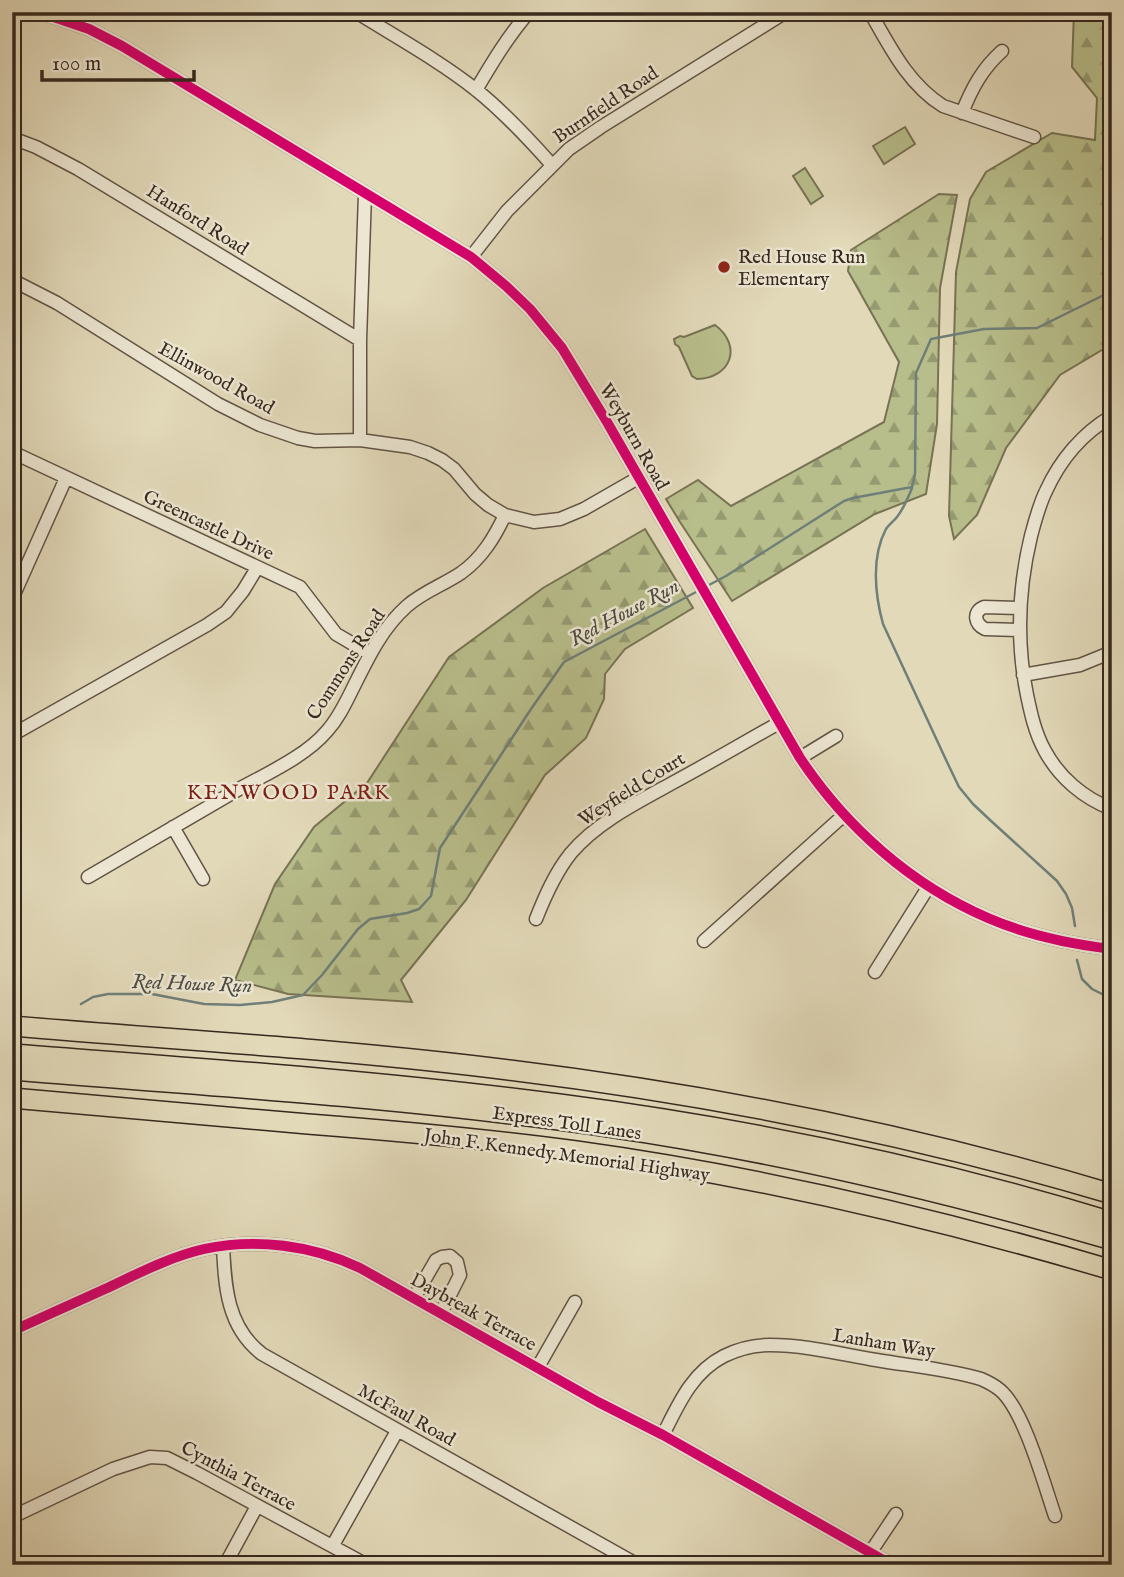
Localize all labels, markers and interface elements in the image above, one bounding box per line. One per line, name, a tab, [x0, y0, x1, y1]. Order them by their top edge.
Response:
scale bar	[42, 38, 194, 82]
text: 100 m	[52, 51, 101, 78]
street label: Burnfield Road	[549, 61, 664, 150]
street label: Hanford Road	[141, 180, 253, 262]
place label: Red House Run Elementary	[738, 246, 865, 292]
marker: Red House Run Elementary	[716, 259, 732, 275]
street label: Ellinwood Road	[154, 337, 279, 421]
street label: Weyburn Road	[593, 379, 674, 495]
street label: Greencastle Drive	[139, 485, 278, 567]
water label: Red House Run	[565, 573, 684, 654]
street label: Commons Road	[302, 605, 392, 725]
street label: Weyfield Court	[574, 747, 690, 832]
district label: KENWOOD PARK	[187, 780, 391, 807]
water label: Red House Run	[131, 969, 253, 1000]
street label: Express Toll Lanes	[491, 1102, 643, 1146]
street label: John F. Kennedy Memorial Highway	[420, 1124, 712, 1188]
street label: Daybreak Terrace	[406, 1268, 541, 1358]
street label: Lanham Way	[831, 1324, 937, 1364]
street label: McFaul Road	[353, 1379, 460, 1453]
street label: Cynthia Terrace	[176, 1436, 300, 1517]

